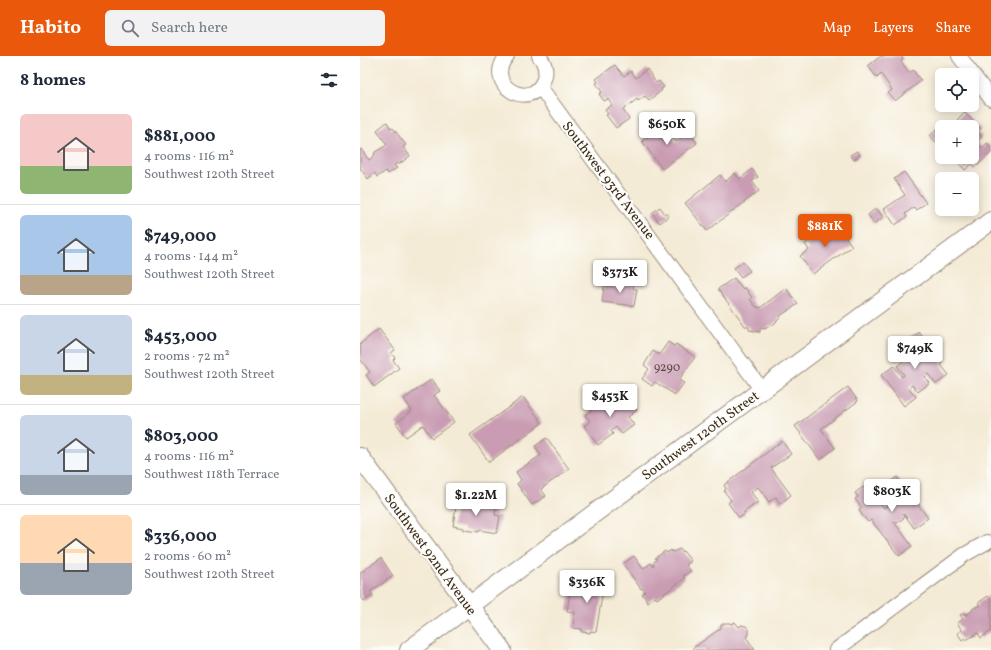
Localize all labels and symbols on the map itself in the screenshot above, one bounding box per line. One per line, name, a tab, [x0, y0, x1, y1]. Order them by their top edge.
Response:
pin: $650K	[639, 112, 695, 146]
street label: Southwest 93rd Avenue	[557, 118, 659, 244]
pin: $881K	[797, 214, 853, 248]
pin: $373K	[592, 260, 648, 294]
pin: $749K	[887, 336, 943, 370]
house number: 9290	[654, 360, 680, 376]
pin: $453K	[582, 384, 638, 418]
street label: Southwest 120th Street	[638, 387, 763, 485]
pin: $803K	[864, 479, 920, 513]
pin: $1.22M	[443, 483, 509, 517]
street label: Southwest 92nd Avenue	[379, 490, 481, 620]
pin: $336K	[559, 570, 615, 604]

